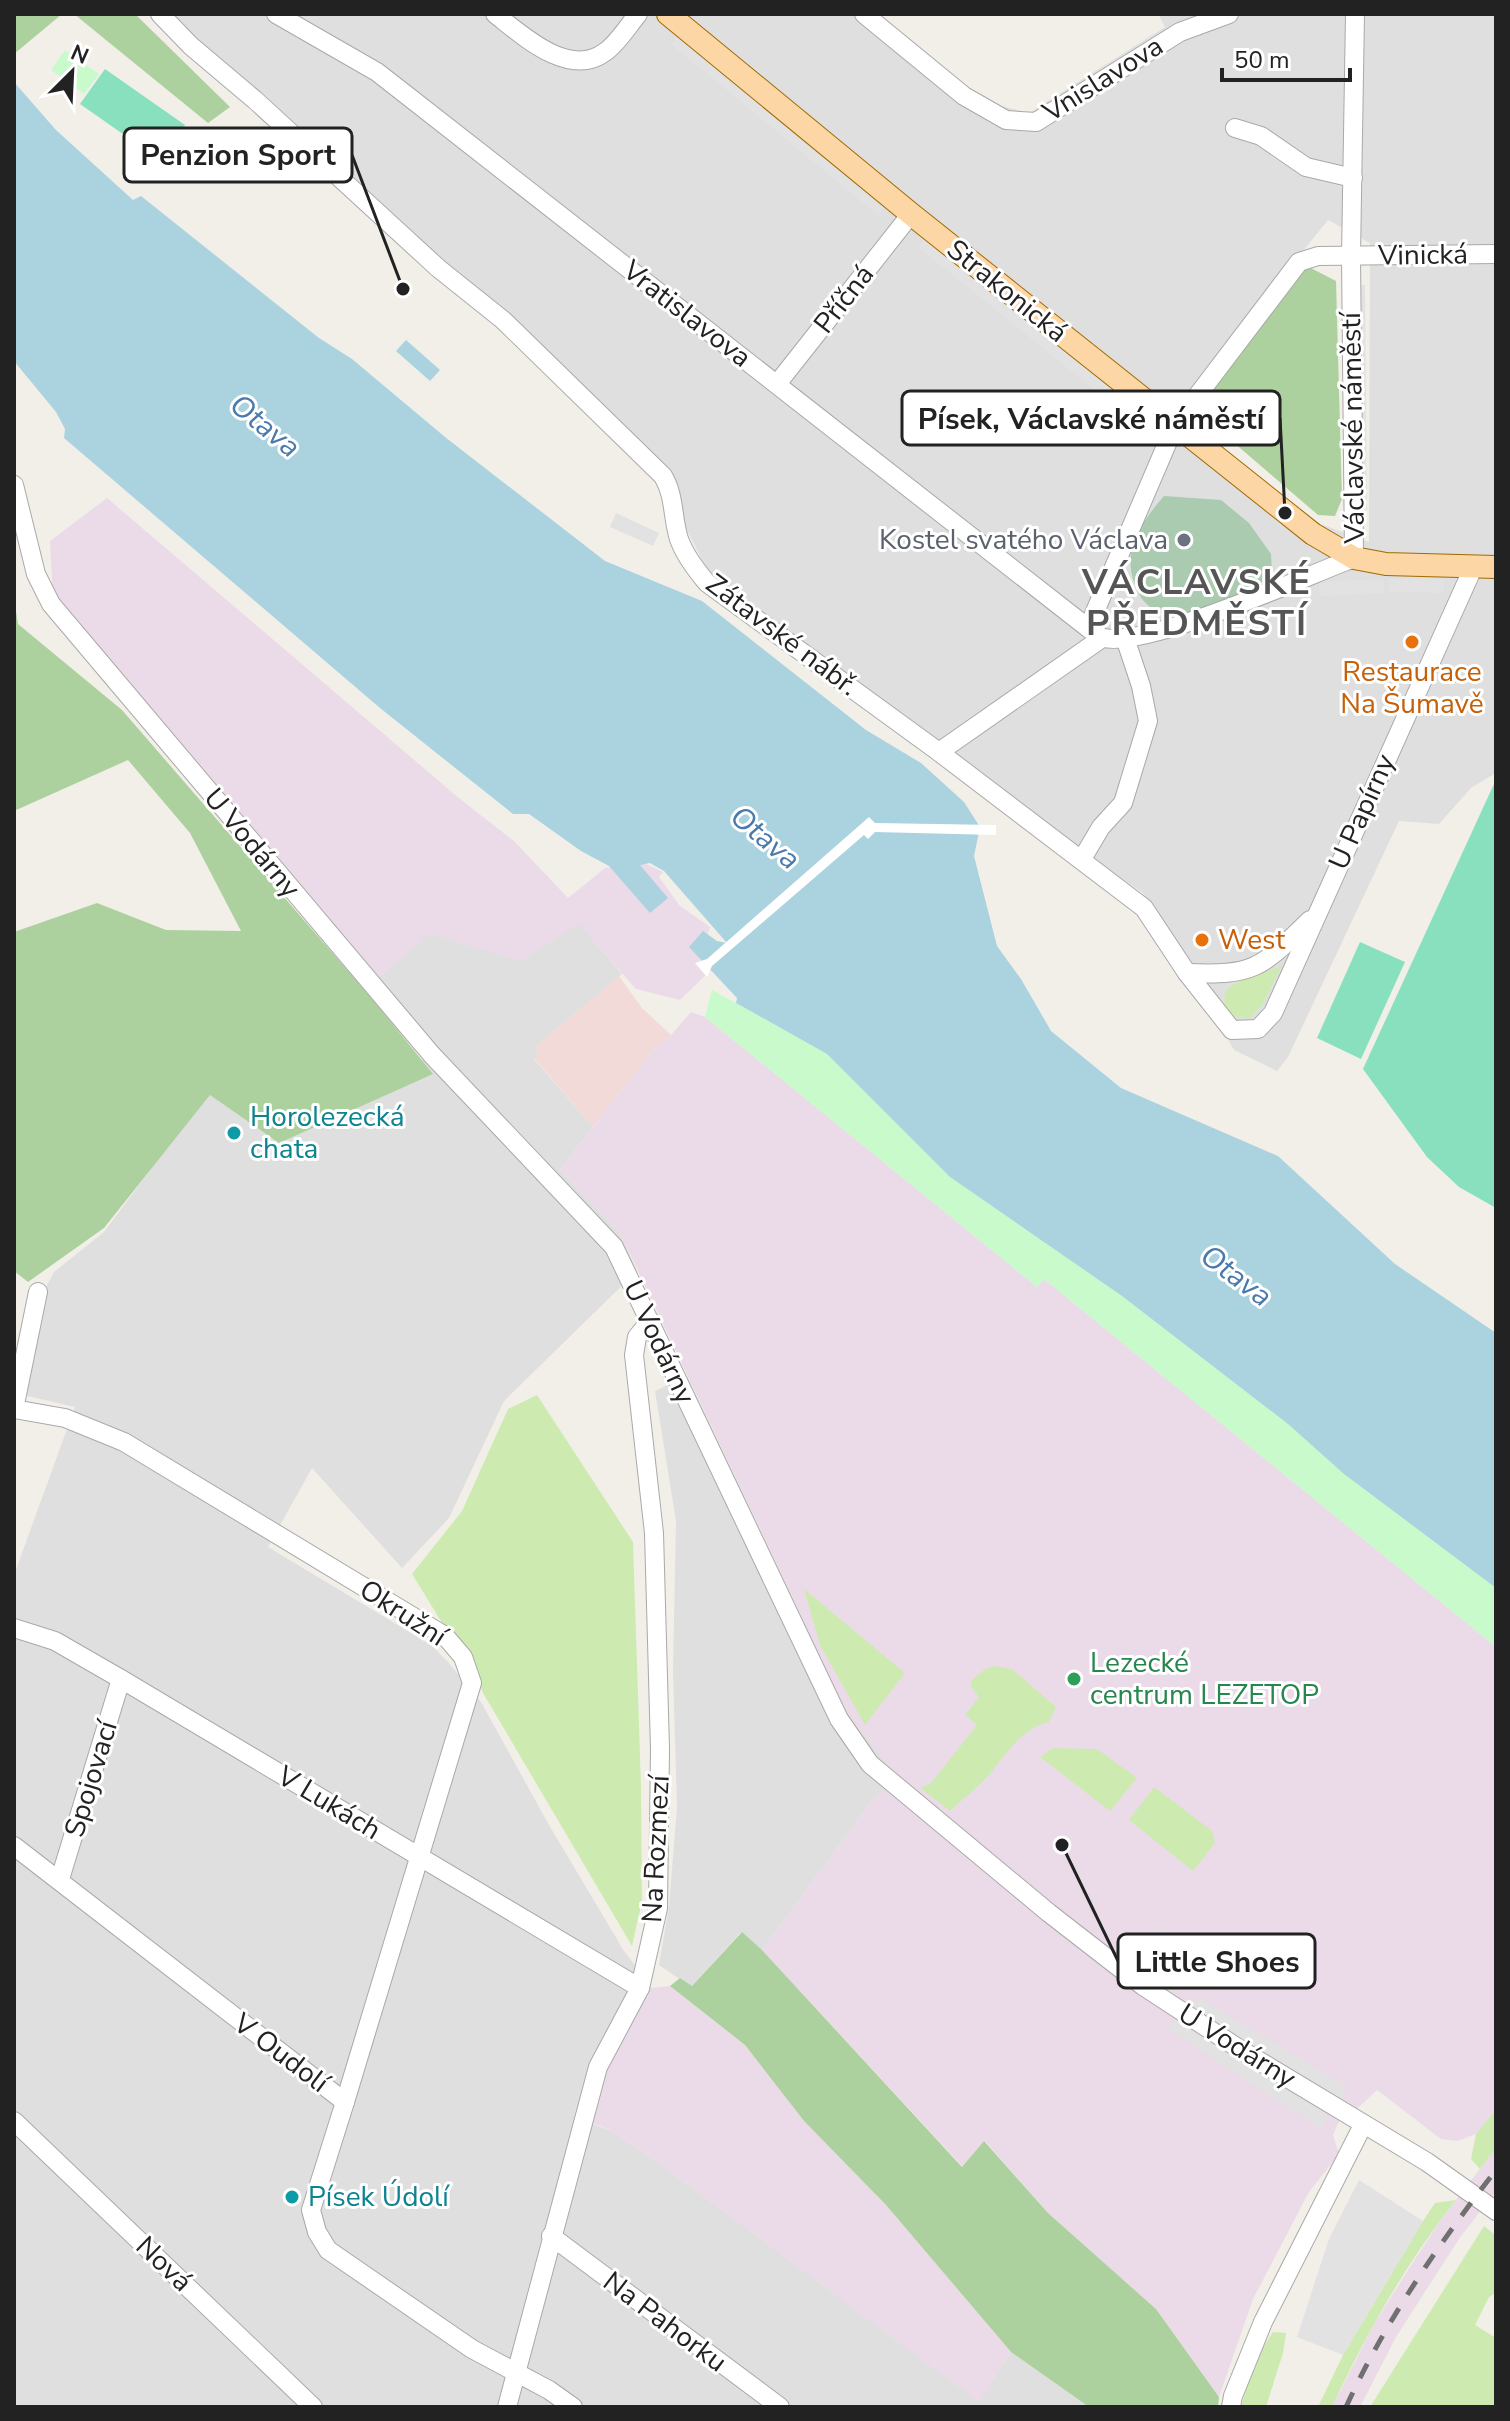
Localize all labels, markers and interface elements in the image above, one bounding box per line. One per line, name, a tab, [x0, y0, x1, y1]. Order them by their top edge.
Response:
street label: Vnislavova	[1035, 27, 1170, 131]
north arrow	[32, 32, 112, 112]
scale bar	[1222, 32, 1350, 82]
text: N	[66, 38, 93, 72]
text: 50 m	[1234, 44, 1290, 76]
callout: Penzion Sport	[124, 128, 352, 182]
text: Penzion Sport	[140, 135, 336, 176]
street label: Strakonická	[939, 231, 1075, 351]
street label: Vinická	[1377, 235, 1468, 275]
street label: Vratislavova	[614, 251, 759, 376]
street label: Příčná	[805, 257, 883, 341]
street label: Václavské náměstí	[1332, 311, 1374, 545]
water label: Otava	[221, 385, 309, 467]
callout: Písek, Václavské náměstí	[902, 391, 1280, 445]
text: Písek, Václavské náměstí	[918, 399, 1267, 440]
place label: Kostel svatého Václava	[879, 521, 1168, 559]
marker: Kostel svatého Václava	[1175, 531, 1193, 549]
district label: VÁCLAVSKÉ PŘEDMĚSTÍ	[1081, 558, 1312, 648]
street label: Zátavské nábř.	[698, 565, 866, 705]
marker: Restaurace Na Šumavě	[1403, 633, 1421, 651]
place label: Restaurace Na Šumavě	[1340, 653, 1484, 723]
street label: U Papírny	[1320, 748, 1405, 876]
street label: U Vodárny	[195, 780, 309, 906]
water label: Otava	[721, 796, 809, 880]
place label: West	[1218, 921, 1285, 959]
marker: West	[1193, 931, 1211, 949]
place label: Horolezecká chata	[250, 1098, 405, 1168]
marker: Horolezecká chata	[225, 1124, 243, 1142]
water label: Otava	[1192, 1235, 1280, 1317]
street label: U Vodárny	[614, 1274, 704, 1410]
street label: Okružní	[352, 1571, 455, 1656]
place label: Lezecké centrum LEZETOP	[1090, 1644, 1319, 1714]
marker: Lezecké centrum LEZETOP	[1065, 1670, 1083, 1688]
street label: Spojovací	[55, 1715, 127, 1842]
street label: V Lukách	[269, 1757, 388, 1849]
street label: Na Rozmezí	[633, 1773, 679, 1924]
callout: Little Shoes	[1118, 1934, 1315, 1988]
text: Little Shoes	[1134, 1942, 1300, 1983]
street label: U Vodárny	[1171, 1995, 1304, 2097]
street label: V Oudolí	[225, 2004, 338, 2102]
place label: Písek Údolí	[308, 2178, 450, 2216]
marker: Písek Údolí	[283, 2188, 301, 2206]
street label: Nová	[127, 2228, 201, 2300]
street label: Na Pahorku	[595, 2263, 735, 2381]

